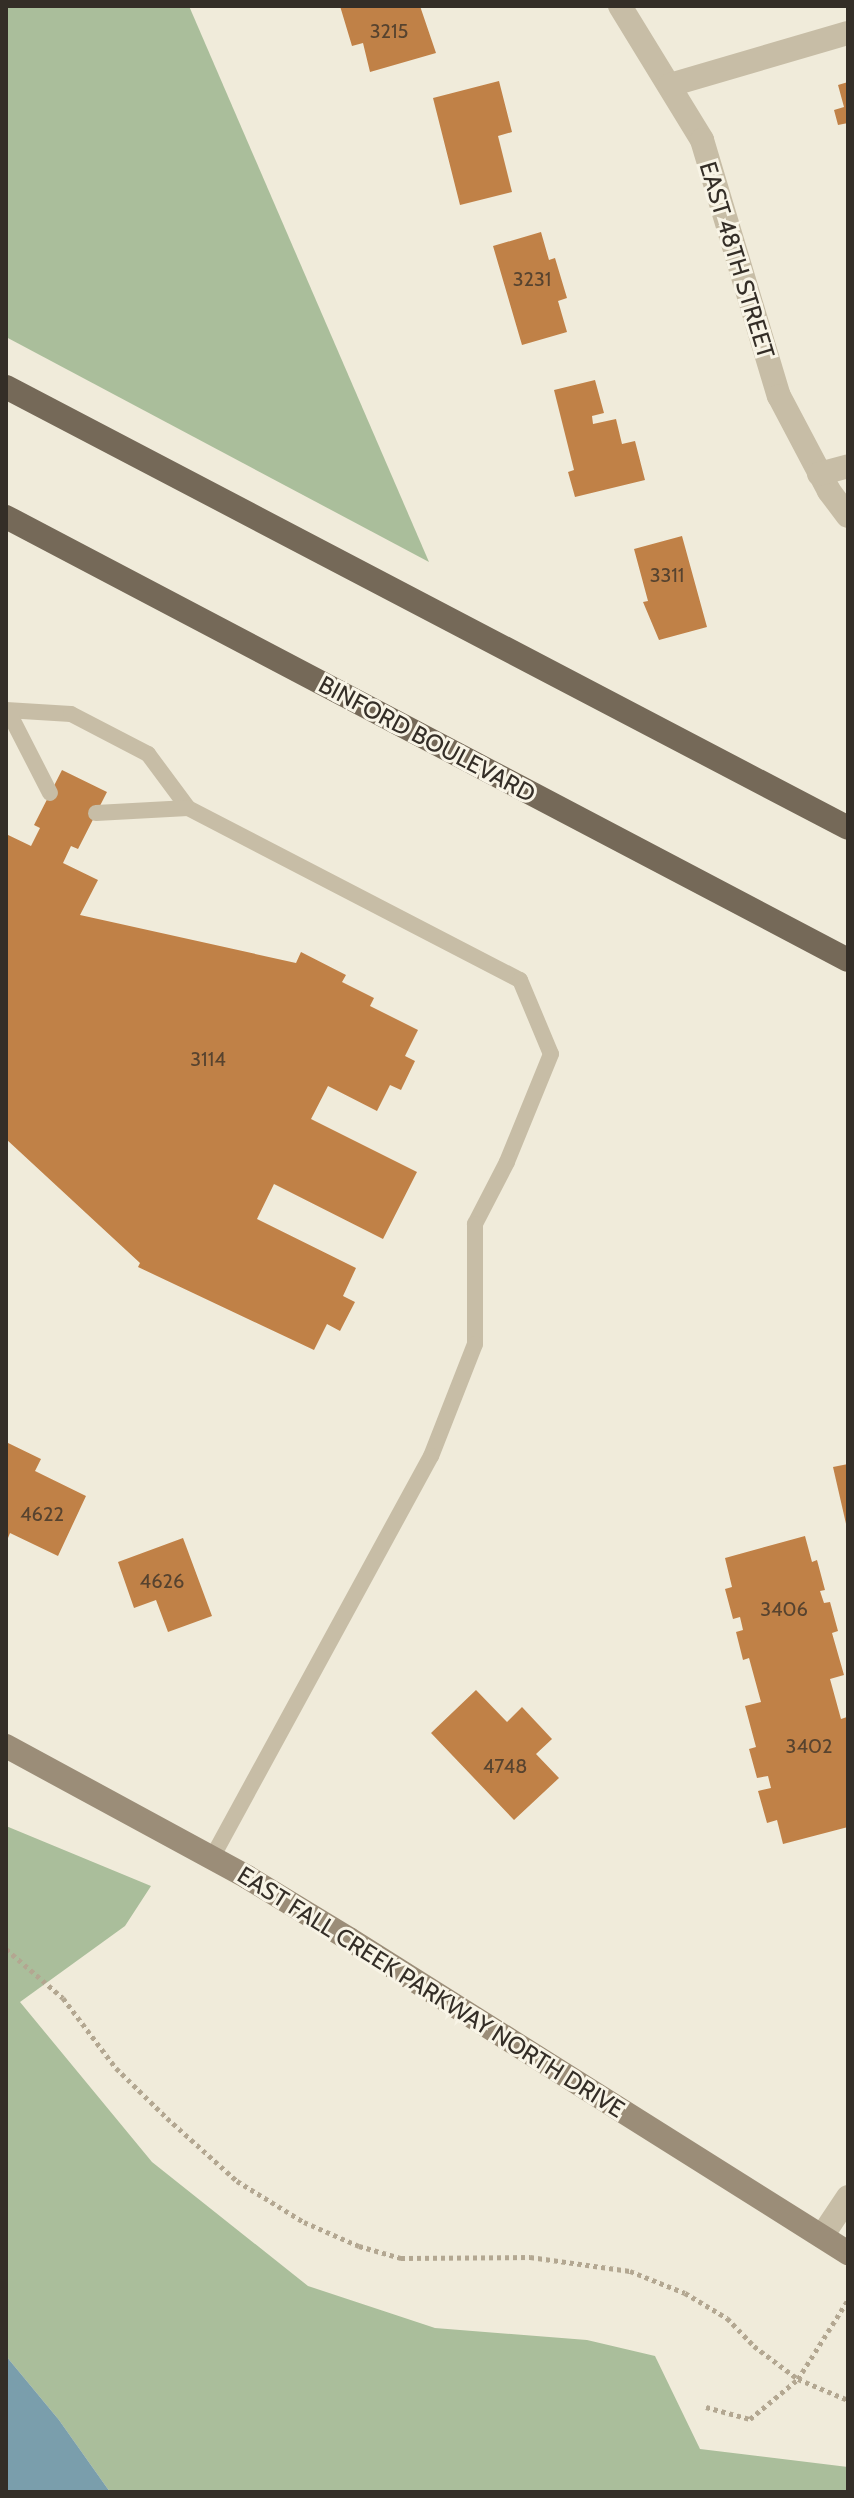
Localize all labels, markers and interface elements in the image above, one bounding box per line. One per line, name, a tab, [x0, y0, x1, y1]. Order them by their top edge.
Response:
house number: 3215	[370, 19, 408, 43]
street label: EAST 48TH STREET	[693, 158, 781, 362]
house number: 3231	[513, 267, 551, 291]
house number: 3311	[650, 563, 684, 587]
street label: BINFORD BOULEVARD	[314, 670, 540, 808]
house number: 3114	[190, 1047, 226, 1071]
house number: 4622	[20, 1502, 64, 1526]
house number: 4626	[140, 1569, 184, 1593]
house number: 3406	[760, 1597, 808, 1621]
house number: 3402	[786, 1734, 832, 1758]
house number: 4748	[483, 1754, 527, 1778]
street label: EAST FALL CREEK PARKWAY NORTH DRIVE	[232, 1860, 630, 2124]

